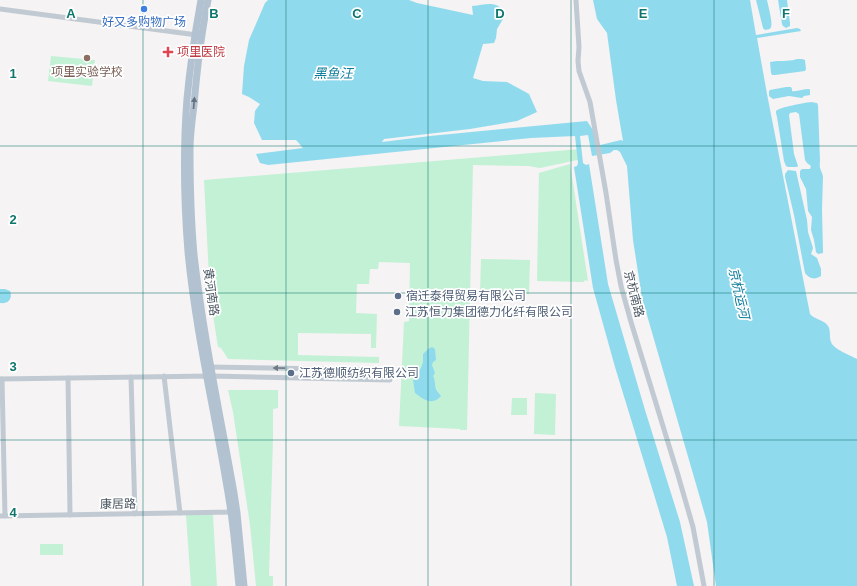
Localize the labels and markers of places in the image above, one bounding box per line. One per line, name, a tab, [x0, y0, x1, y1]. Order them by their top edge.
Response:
marker: 好又多购物广场	[139, 4, 149, 14]
place label: 好又多购物广场	[102, 15, 186, 29]
place label: 项里医院	[177, 45, 225, 59]
marker: 项里医院	[162, 46, 174, 58]
marker: 项里实验学校	[82, 53, 92, 63]
place label: 项里实验学校	[51, 65, 123, 79]
place label: 宿迁泰得贸易有限公司	[406, 289, 526, 303]
marker: 宿迁泰得贸易有限公司	[393, 291, 403, 301]
place label: 江苏恒力集团德力化纤有限公司	[405, 305, 573, 319]
marker: 江苏恒力集团德力化纤有限公司	[392, 307, 402, 317]
place label: 江苏德顺纺织有限公司	[299, 366, 419, 380]
marker: 江苏德顺纺织有限公司	[286, 368, 296, 378]

